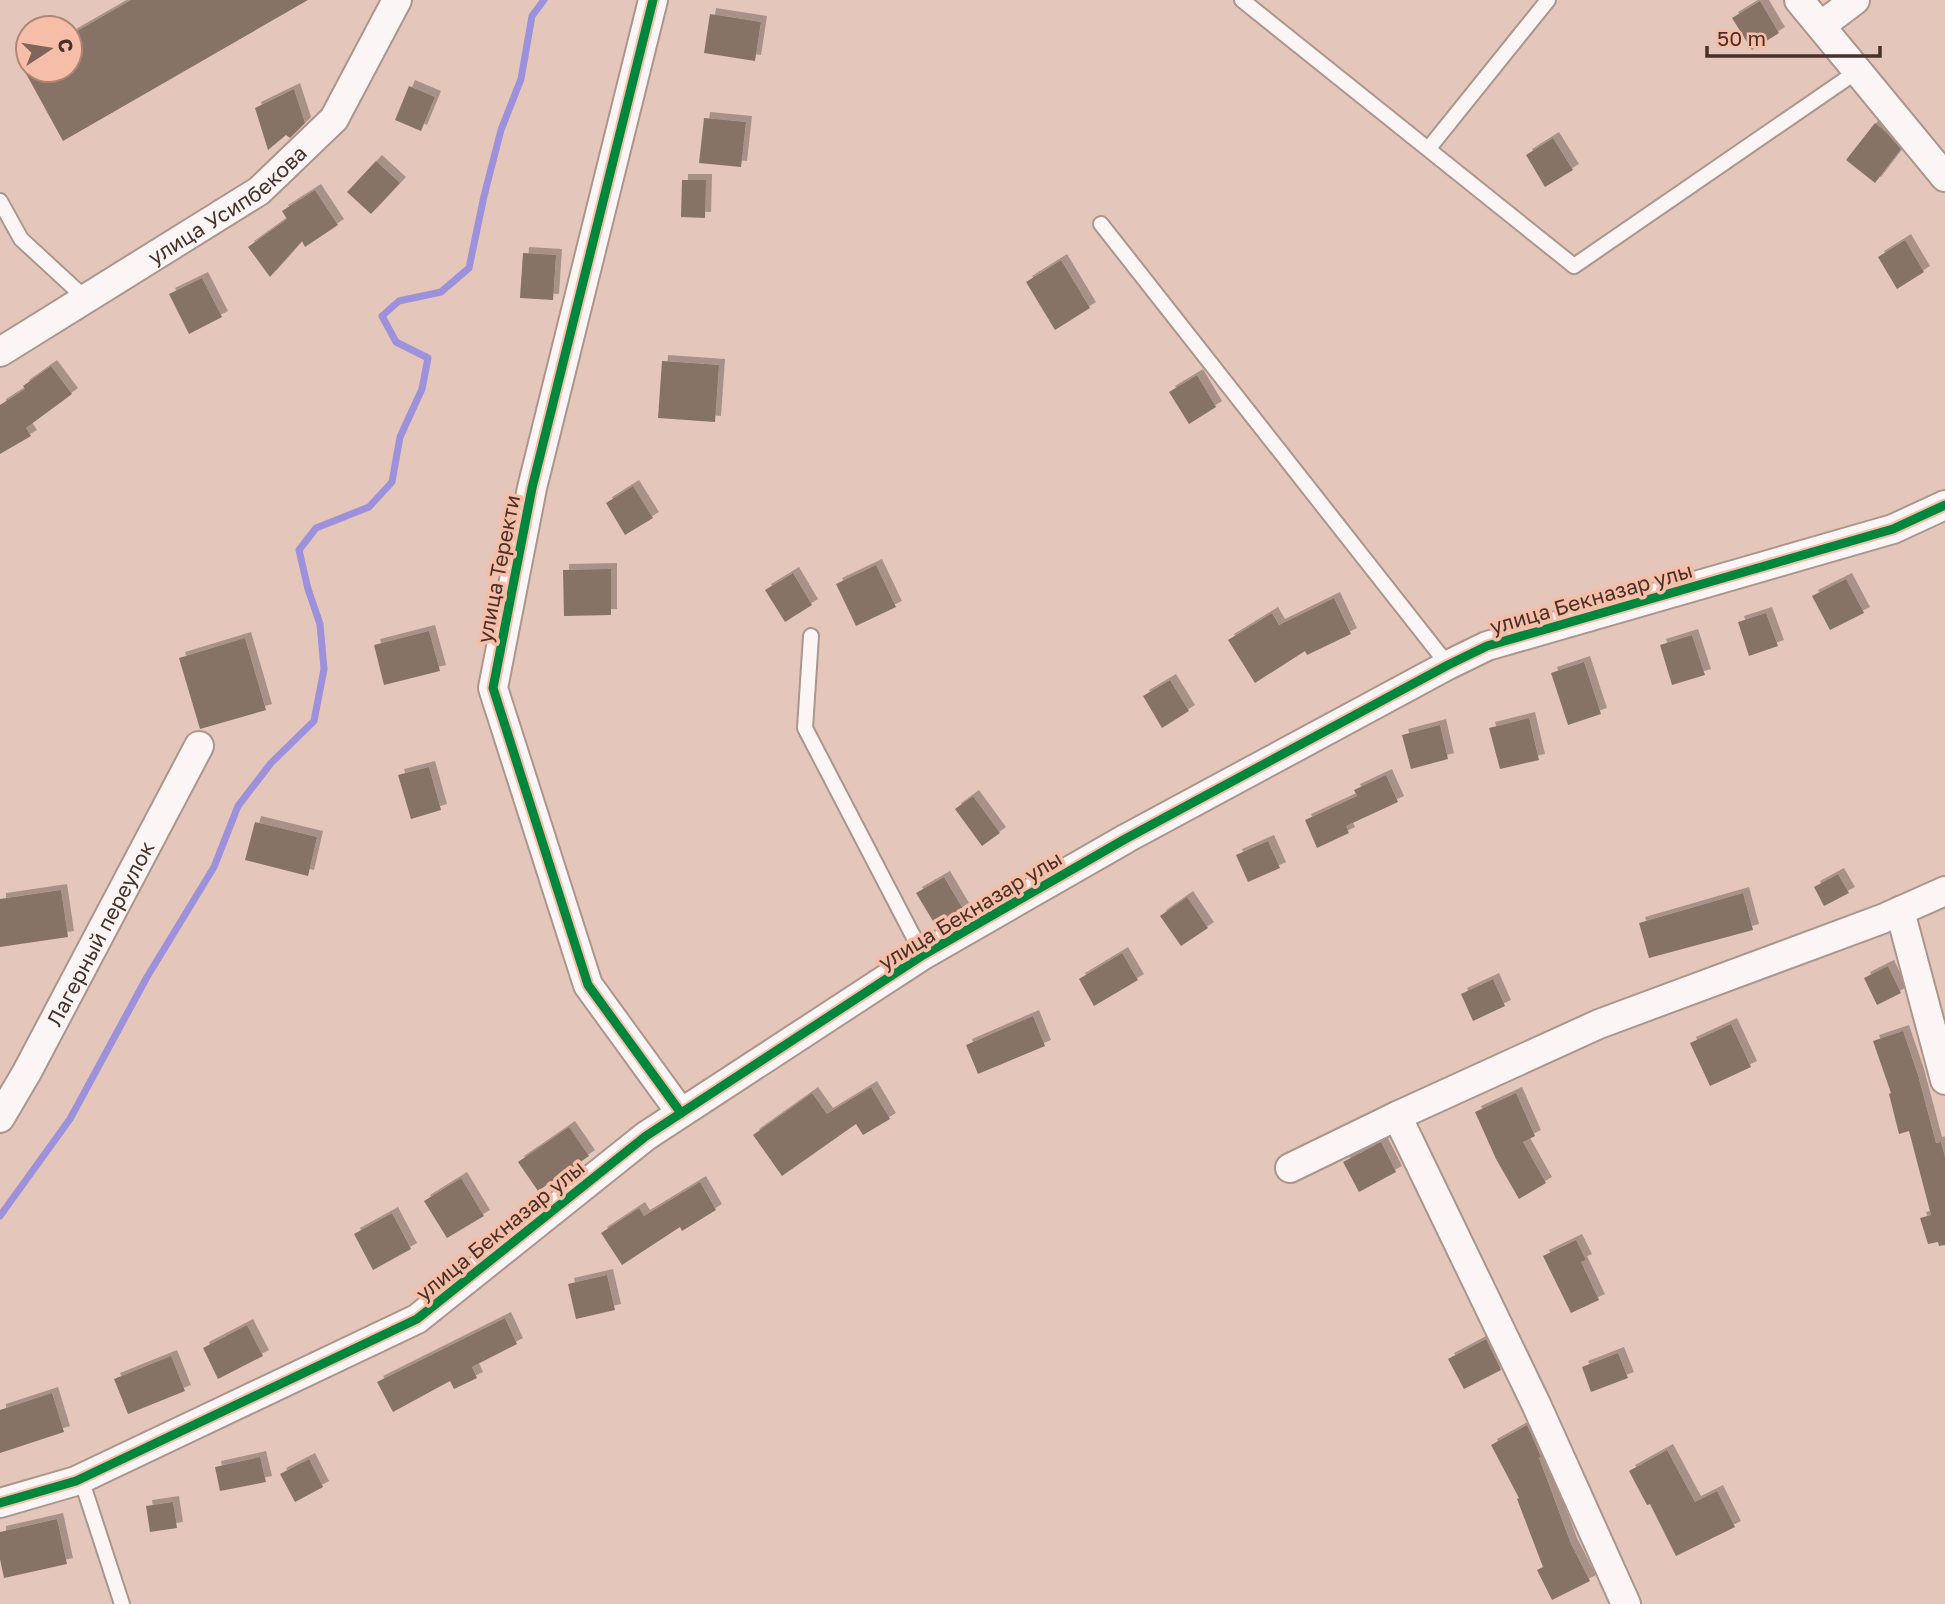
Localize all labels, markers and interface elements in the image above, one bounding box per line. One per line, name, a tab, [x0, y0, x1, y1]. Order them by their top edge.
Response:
north arrow	[14, 14, 84, 84]
scale bar	[1707, 14, 1880, 58]
text: 50 m	[1717, 25, 1766, 51]
text: С	[53, 36, 79, 54]
street label: улица Усипбекова	[143, 140, 312, 270]
street label: улица Теректи	[471, 493, 525, 645]
street label: улица Бекназар улы	[1487, 557, 1695, 639]
street label: Лагерный переулок	[41, 837, 160, 1030]
street label: улица Бекназар улы	[873, 845, 1067, 975]
street label: улица Бекназар улы	[410, 1154, 590, 1306]

